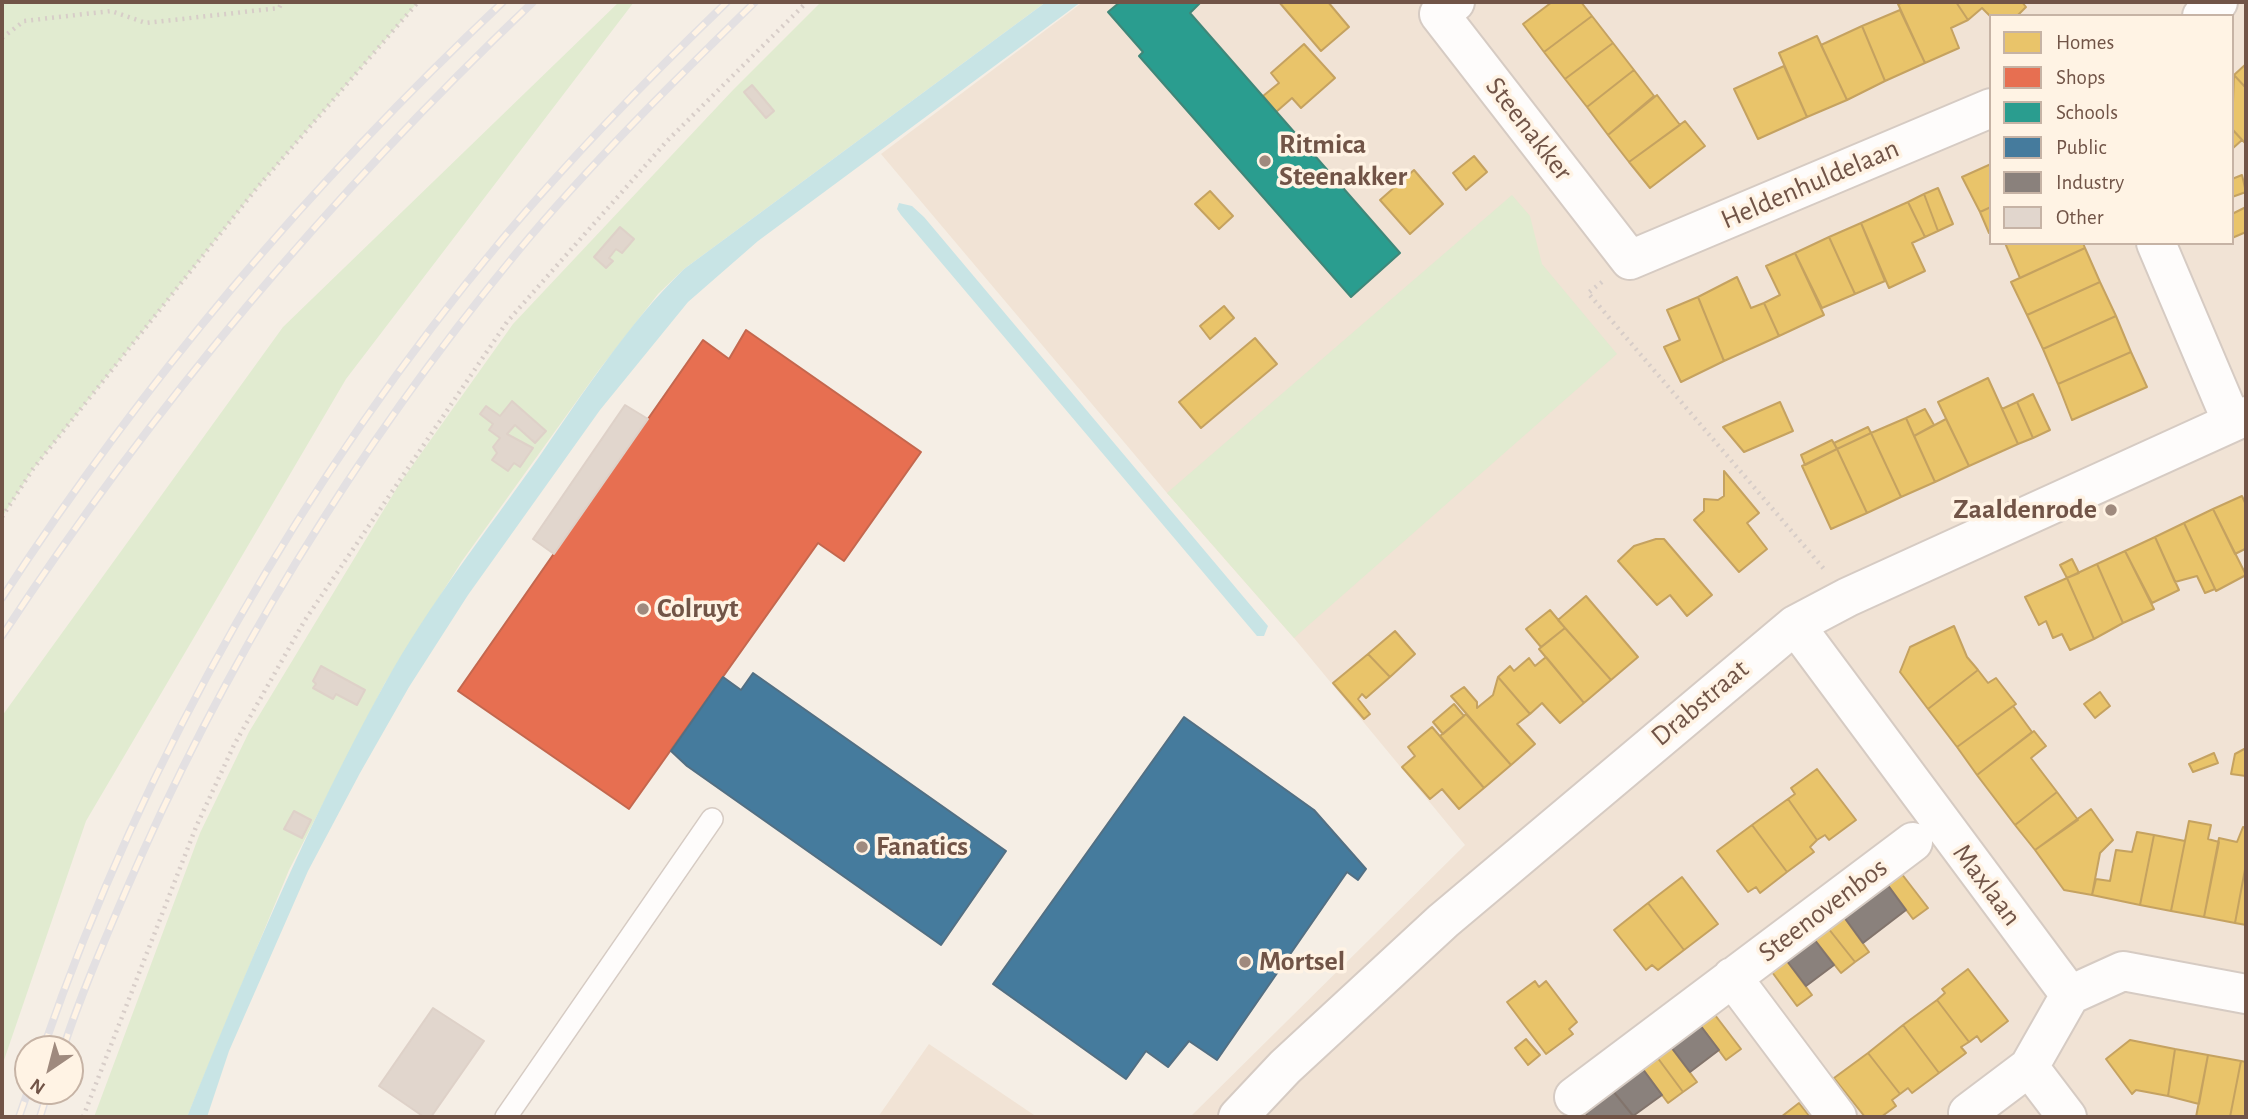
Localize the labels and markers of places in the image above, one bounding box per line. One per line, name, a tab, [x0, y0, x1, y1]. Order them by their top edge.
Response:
place label: Ritmica Steenakker	[1279, 128, 1407, 194]
marker: Ritmica Steenakker	[1257, 153, 1273, 169]
place label: Zaaldenrode	[1953, 493, 2097, 527]
marker: Zaaldenrode	[2103, 502, 2119, 518]
place label: Colruyt	[657, 592, 738, 626]
marker: Colruyt	[635, 601, 651, 617]
place label: Fanatics	[876, 830, 968, 864]
marker: Fanatics	[854, 839, 870, 855]
place label: Mortsel	[1259, 945, 1345, 979]
marker: Mortsel	[1237, 954, 1253, 970]

